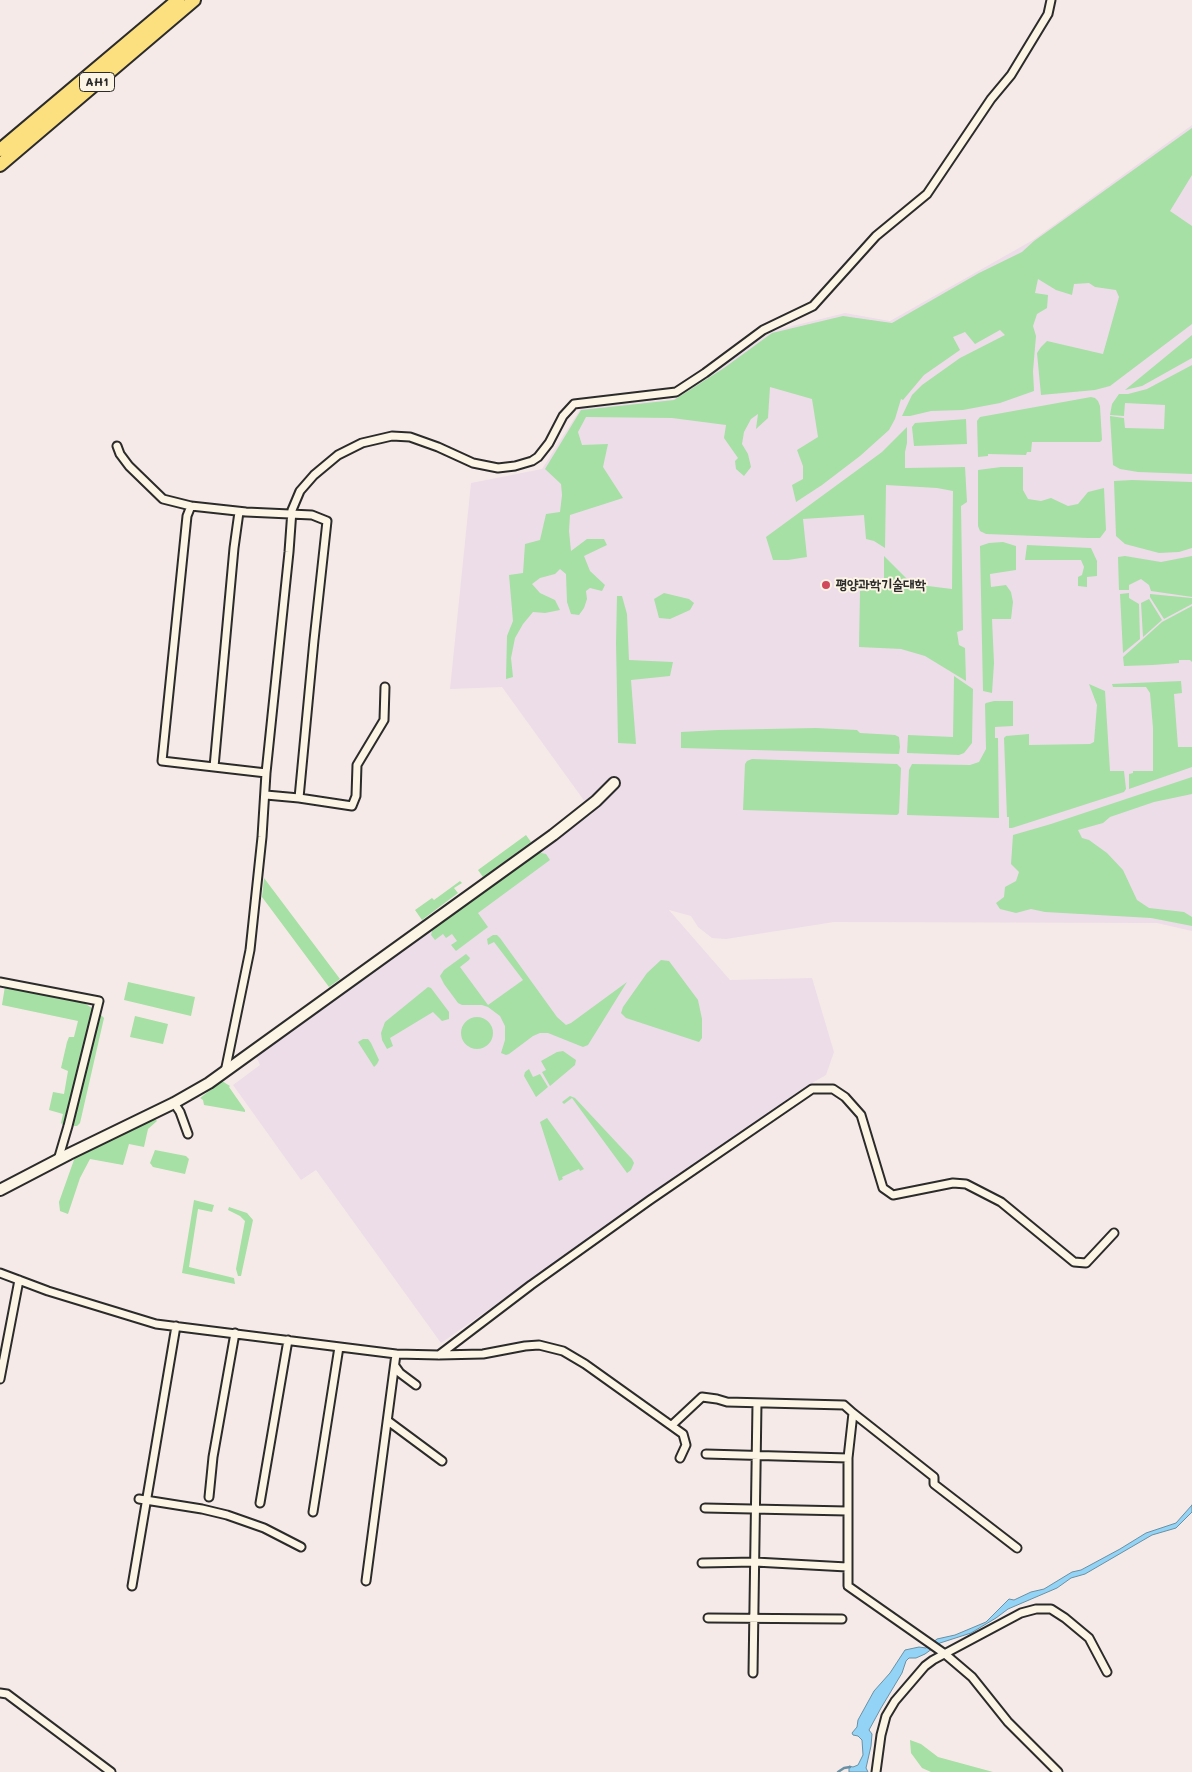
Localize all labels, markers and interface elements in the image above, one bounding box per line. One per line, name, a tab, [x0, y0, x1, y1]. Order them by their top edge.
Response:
road number: AH1	[80, 72, 114, 91]
place label: 평양과학기술대학	[836, 577, 926, 593]
marker: 평양과학기술대학	[820, 579, 832, 591]

